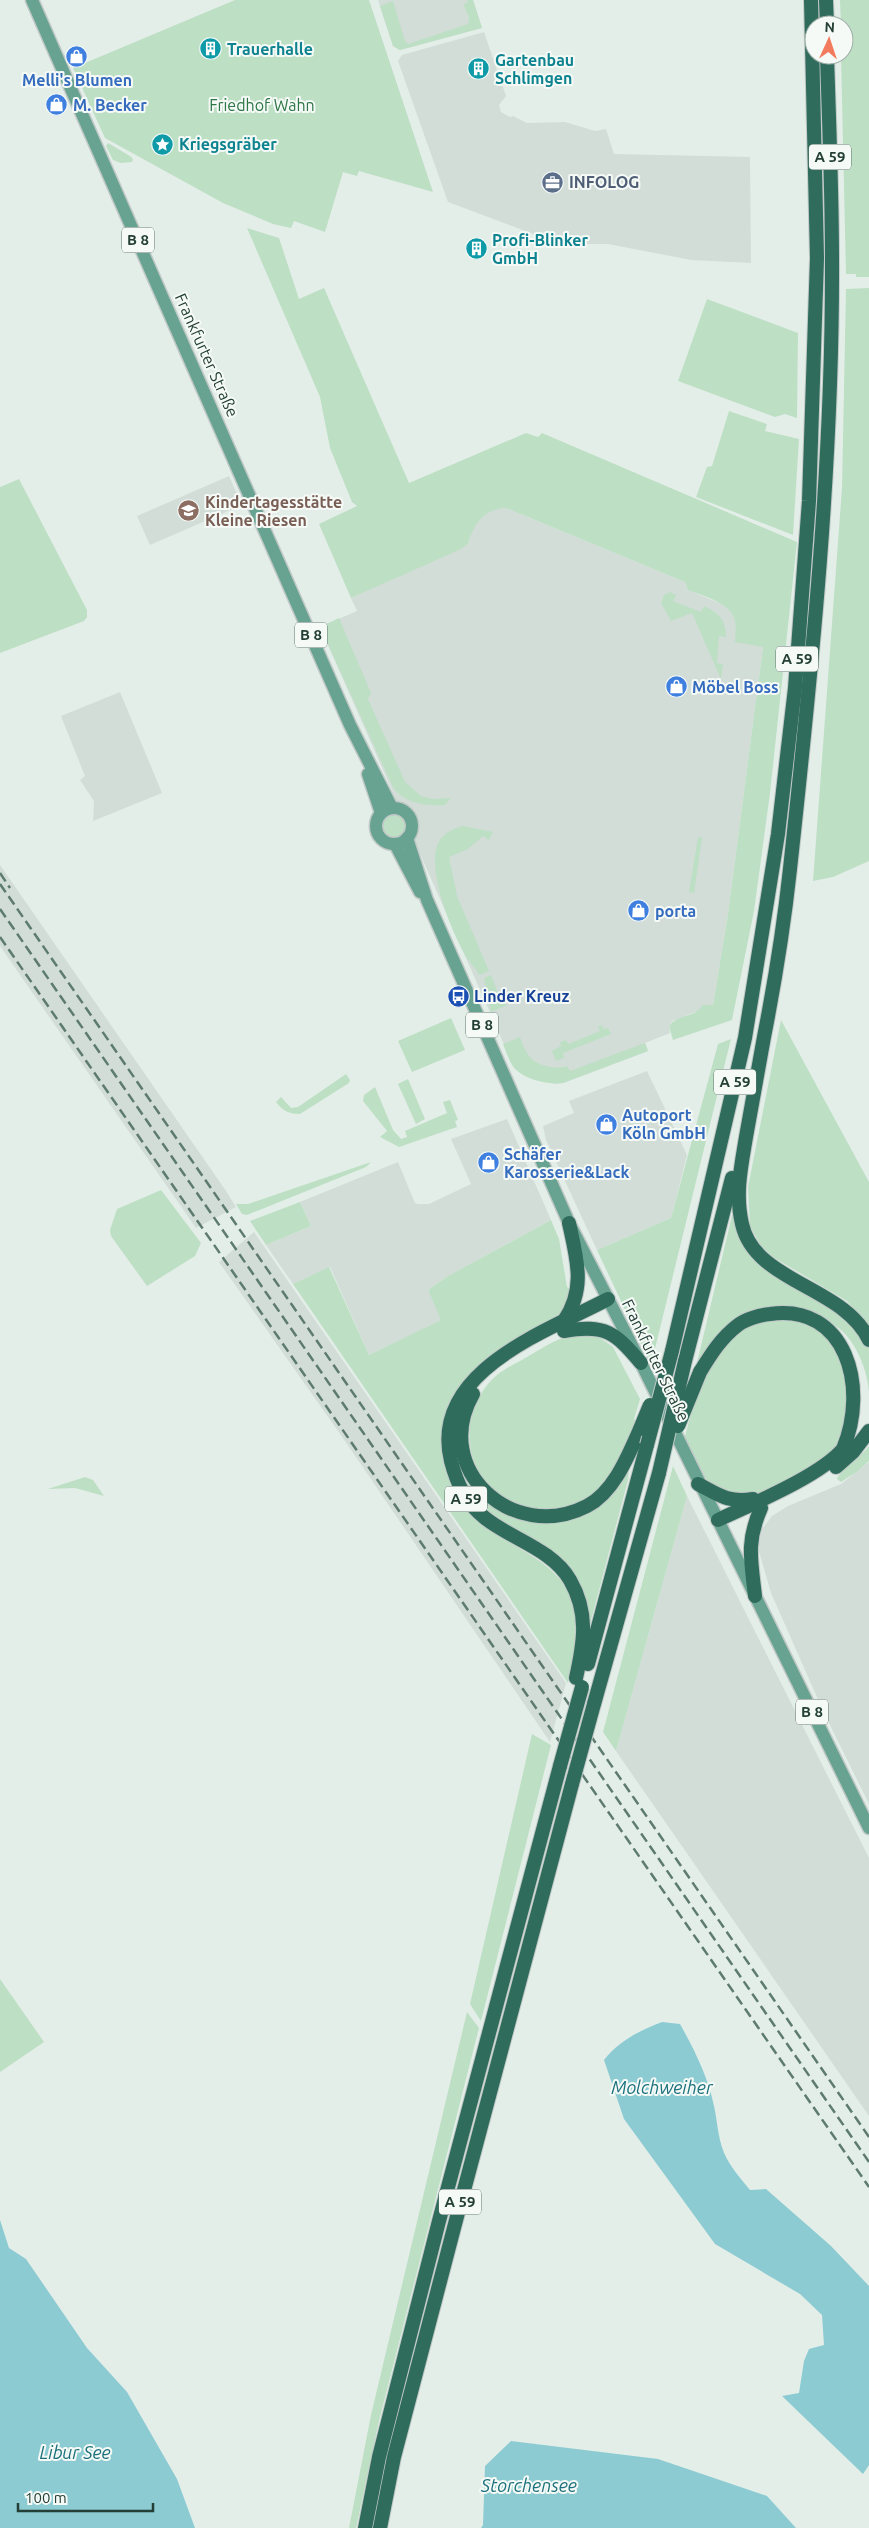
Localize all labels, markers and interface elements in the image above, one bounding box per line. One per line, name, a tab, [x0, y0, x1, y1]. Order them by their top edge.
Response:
north arrow	[804, 15, 854, 65]
text: N	[824, 19, 835, 35]
building icon: Trauerhalle	[199, 37, 223, 61]
place label: Trauerhalle	[227, 40, 313, 58]
shop icon: Melli's Blumen	[65, 44, 89, 68]
place label: Gartenbau Schlimgen	[495, 51, 574, 87]
building icon: Gartenbau Schlimgen	[467, 57, 491, 81]
place label: Melli's Blumen	[22, 71, 132, 89]
shop icon: M. Becker	[45, 93, 69, 117]
place label: M. Becker	[73, 96, 147, 114]
park label: Friedhof Wahn	[209, 96, 315, 114]
place icon: Kriegsgräber	[151, 132, 175, 156]
place label: Kriegsgräber	[179, 135, 277, 153]
road number: A 59	[809, 144, 851, 170]
office icon: INFOLOG	[541, 170, 565, 194]
place label: INFOLOG	[569, 173, 639, 191]
road number: B 8	[122, 228, 154, 252]
place label: Profi-Blinker GmbH	[492, 231, 588, 267]
building icon: Profi-Blinker GmbH	[464, 237, 488, 261]
street label: Frankfurter Straße	[172, 291, 242, 419]
place label: Kindertagesstätte Kleine Riesen	[205, 493, 342, 529]
school or university icon: Kindertagesstätte Kleine Riesen	[177, 499, 201, 523]
road number: B 8	[295, 622, 327, 648]
road number: A 59	[776, 646, 818, 672]
shop icon: Möbel Boss	[664, 675, 688, 699]
place label: Möbel Boss	[692, 678, 779, 696]
shop icon: porta	[627, 899, 651, 923]
place label: porta	[655, 902, 696, 920]
bus stop icon: Linder Kreuz	[446, 984, 470, 1008]
place label: Linder Kreuz	[474, 987, 569, 1005]
road number: B 8	[466, 1012, 498, 1038]
road number: A 59	[714, 1070, 756, 1094]
place label: Autoport Köln GmbH	[622, 1106, 706, 1142]
shop icon: Autoport Köln GmbH	[594, 1112, 618, 1136]
place label: Schäfer Karosserie&Lack	[504, 1145, 629, 1181]
shop icon: Schäfer Karosserie&Lack	[476, 1151, 500, 1175]
street label: Frankfurter Straße	[619, 1296, 693, 1424]
road number: A 59	[445, 1486, 487, 1512]
road number: B 8	[796, 1700, 828, 1724]
water label: Molchweiher	[611, 2077, 714, 2097]
road number: A 59	[439, 2190, 481, 2214]
water label: Libur See	[39, 2442, 111, 2462]
water label: Storchensee	[480, 2475, 577, 2495]
scale bar	[18, 2480, 152, 2512]
text: 100 m	[25, 2489, 67, 2506]

